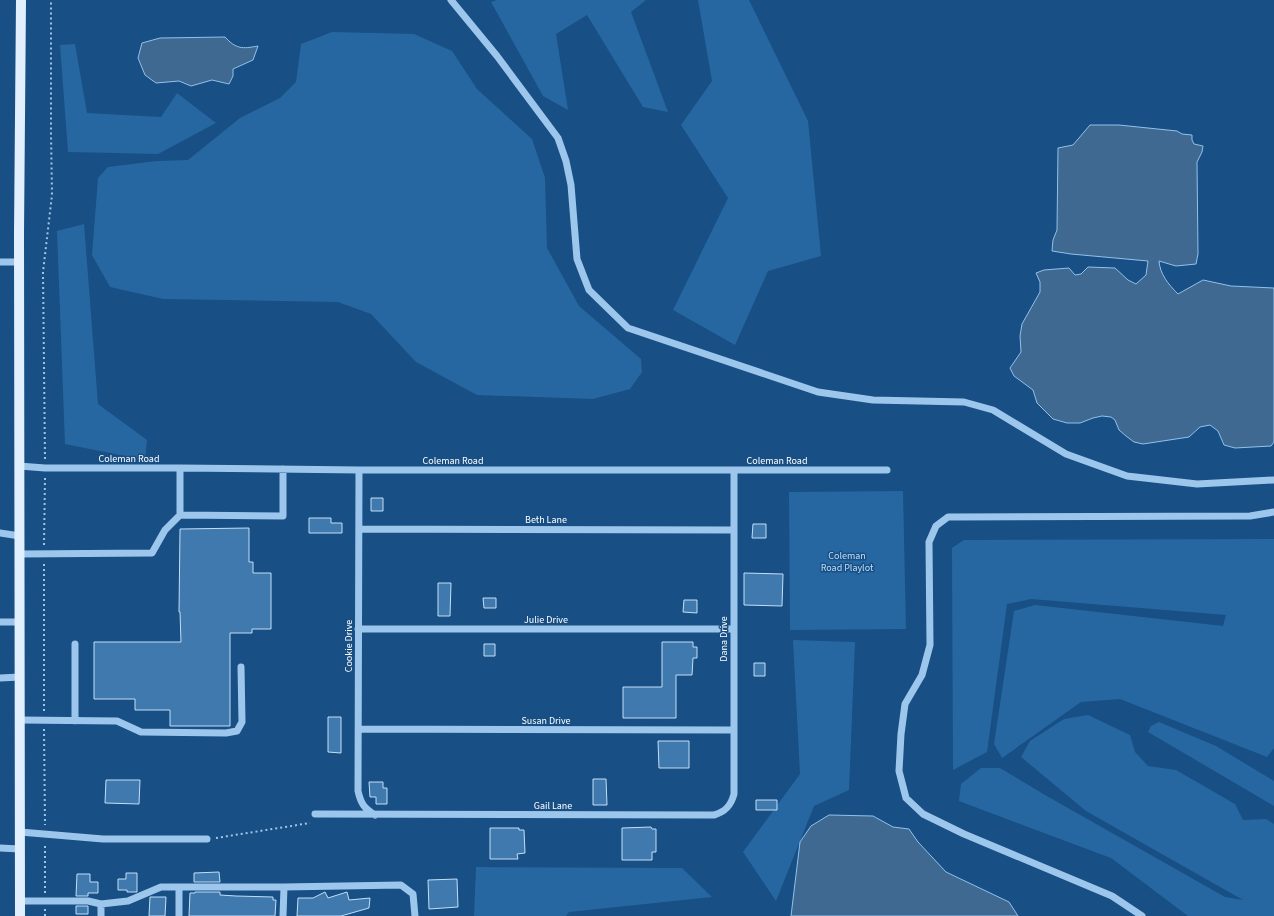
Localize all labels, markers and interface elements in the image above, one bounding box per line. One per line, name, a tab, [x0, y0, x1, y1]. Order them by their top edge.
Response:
street label: Coleman Road	[99, 452, 159, 466]
street label: Coleman Road	[423, 454, 483, 468]
street label: Coleman Road	[747, 454, 807, 468]
street label: Beth Lane	[525, 513, 567, 527]
park label: Coleman Road Playlot	[821, 549, 874, 575]
street label: Julie Drive	[524, 613, 568, 627]
street label: Dana Drive	[717, 616, 731, 662]
street label: Cookie Drive	[342, 620, 356, 672]
street label: Susan Drive	[521, 714, 571, 728]
street label: Gail Lane	[534, 799, 572, 813]

